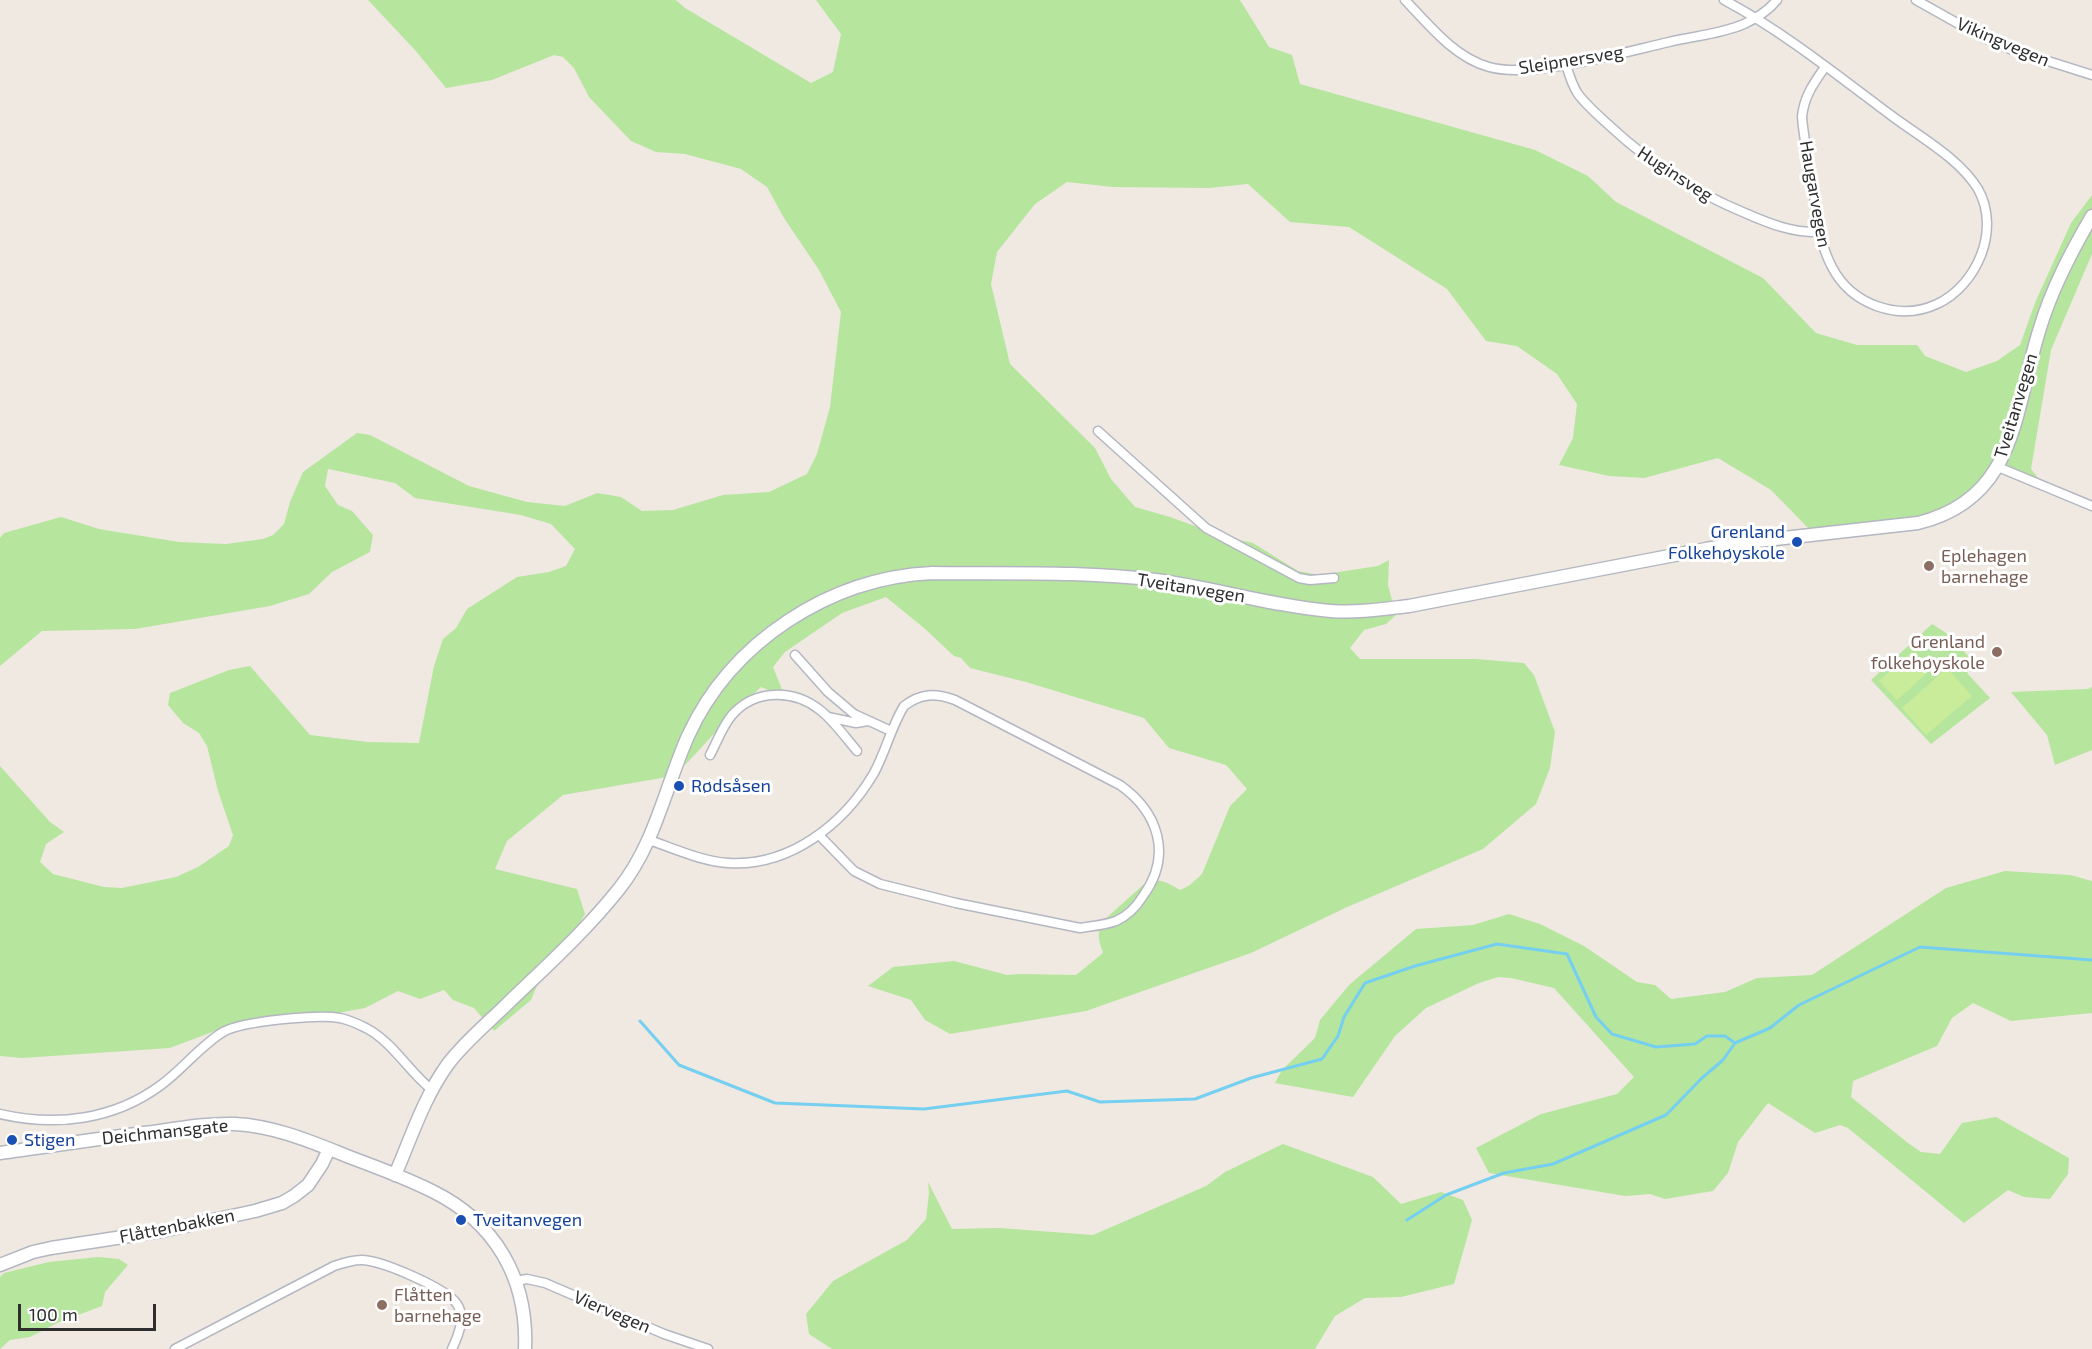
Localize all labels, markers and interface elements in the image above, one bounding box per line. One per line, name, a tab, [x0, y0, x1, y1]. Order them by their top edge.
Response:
street label: Vikingvegen	[1953, 13, 2053, 71]
street label: Sleipnersveg	[1517, 41, 1625, 79]
street label: Haugarvegen	[1795, 139, 1835, 249]
street label: Huginsveg	[1633, 142, 1717, 206]
street label: Tveitanvegen	[1990, 351, 2042, 461]
place label: Grenland Folkehøyskole	[1668, 521, 1785, 564]
marker: Grenland Folkehøyskole	[1790, 535, 1804, 549]
place label: Eplehagen barnehage	[1941, 545, 2028, 588]
marker: Eplehagen barnehage	[1922, 559, 1936, 573]
street label: Tveitanvegen	[1135, 569, 1247, 607]
place label: Grenland folkehøyskole	[1871, 631, 1985, 674]
marker: Grenland folkehøyskole	[1990, 645, 2004, 659]
place label: Rødsåsen	[691, 775, 771, 797]
marker: Rødsåsen	[672, 779, 686, 793]
street label: Deichmansgate	[101, 1115, 229, 1149]
place label: Stigen	[24, 1129, 75, 1151]
marker: Stigen	[5, 1133, 19, 1147]
street label: Flåttenbakken	[117, 1204, 237, 1248]
place label: Tveitanvegen	[473, 1209, 582, 1231]
marker: Tveitanvegen	[454, 1213, 468, 1227]
place label: Flåtten barnehage	[394, 1284, 481, 1326]
street label: Viervegen	[570, 1286, 654, 1338]
scale bar	[21, 1292, 159, 1330]
marker: Flåtten barnehage	[375, 1298, 389, 1312]
text: 100 m	[29, 1303, 78, 1325]

